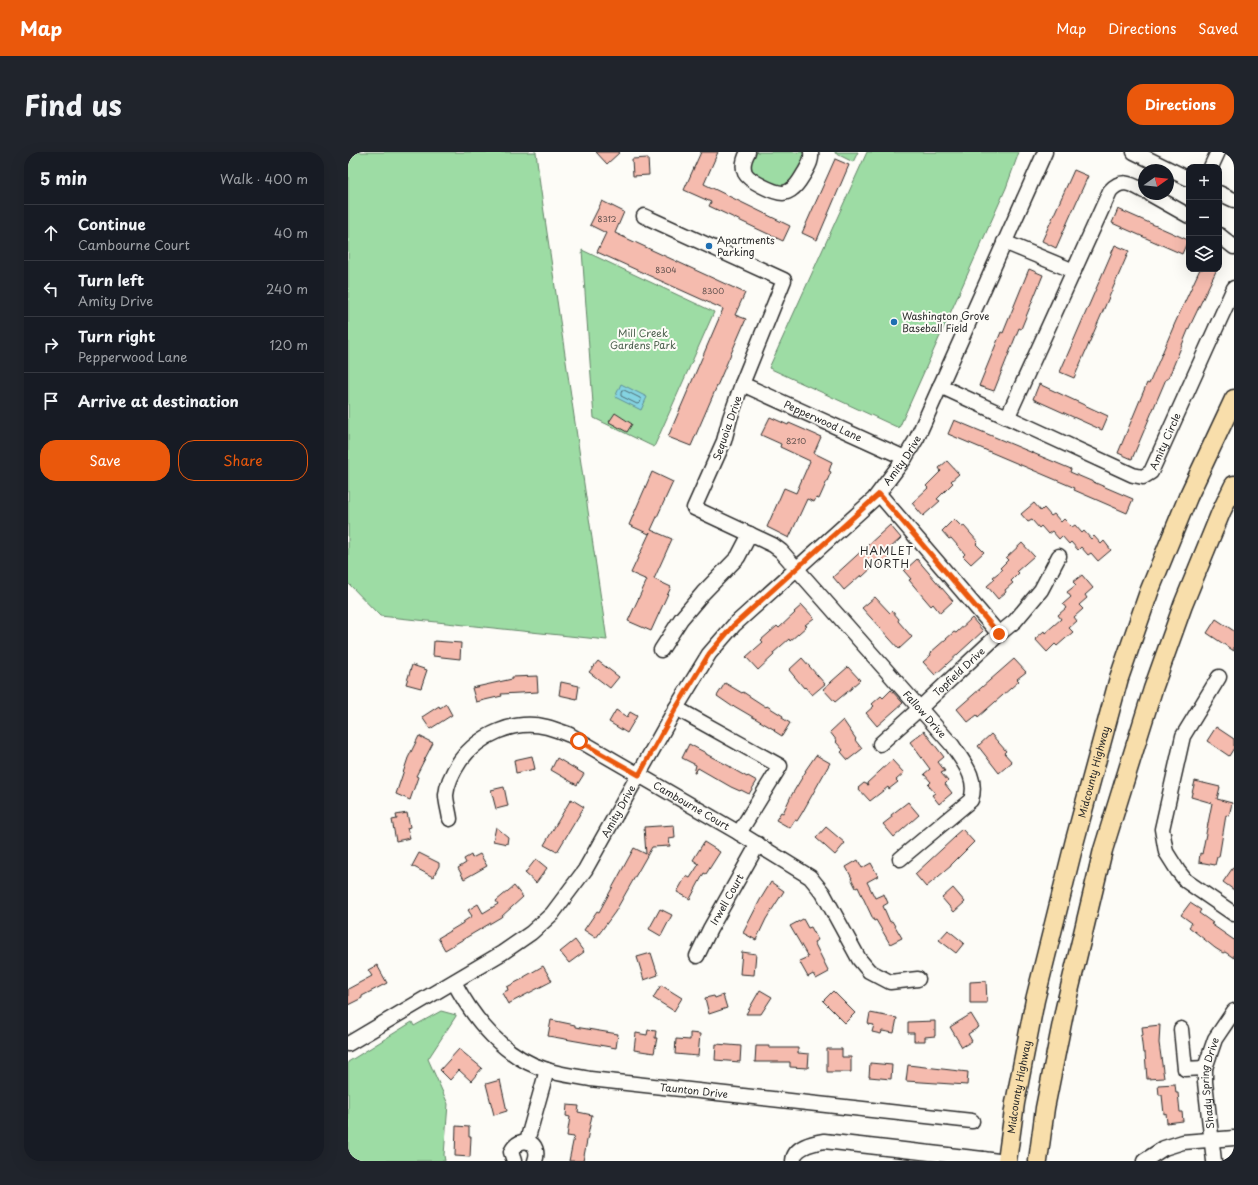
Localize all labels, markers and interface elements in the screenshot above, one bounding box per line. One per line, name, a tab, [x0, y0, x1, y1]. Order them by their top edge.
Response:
text: Map	[20, 14, 62, 42]
text: Map	[1056, 18, 1086, 39]
text: Directions	[1108, 18, 1176, 39]
text: Saved	[1198, 18, 1238, 39]
text: Find us	[24, 83, 122, 126]
button: Directions	[1127, 84, 1234, 125]
north arrow	[1138, 164, 1174, 200]
map controls	[1186, 164, 1222, 272]
button: +	[1186, 164, 1222, 200]
text: 5 min	[40, 165, 87, 191]
text: Walk · 400 m	[220, 169, 308, 188]
button: −	[1186, 200, 1222, 236]
text: Continue	[78, 212, 146, 235]
house number: 8312	[598, 213, 617, 225]
icon: ahead	[40, 222, 62, 244]
text: 40 m	[274, 223, 308, 242]
place label: Apartments Parking	[717, 232, 775, 259]
text: Cambourne Court	[78, 235, 190, 254]
button: layers	[1186, 236, 1222, 272]
marker: Apartments Parking	[704, 241, 714, 251]
house number: 8304	[655, 264, 677, 276]
text: Turn left	[78, 268, 144, 291]
icon: left	[40, 278, 62, 300]
text: 240 m	[266, 279, 308, 298]
house number: 8300	[702, 285, 724, 297]
text: Amity Drive	[78, 291, 153, 310]
place label: Washington Grove Baseball Field	[902, 308, 989, 335]
marker: Washington Grove Baseball Field	[889, 317, 899, 327]
text: Turn right	[78, 324, 155, 347]
park label: Mill Creek Gardens Park	[610, 325, 676, 352]
icon: right	[40, 334, 62, 356]
text: 120 m	[269, 335, 308, 354]
text: Pepperwood Lane	[78, 347, 188, 366]
text: Arrive at destination	[78, 389, 239, 412]
icon: arrive	[40, 390, 62, 412]
street label: Sequoia Drive	[708, 393, 745, 462]
street label: Pepperwood Lane	[782, 396, 865, 445]
street label: Amity Circle	[1145, 410, 1184, 472]
street label: Amity Drive	[879, 432, 924, 488]
house number: 8210	[786, 435, 806, 447]
button: Save	[40, 440, 170, 481]
button: Share	[178, 440, 308, 481]
district label: HAMLET NORTH	[860, 542, 914, 572]
route end	[990, 625, 1008, 643]
street label: Topfield Drive	[929, 643, 988, 699]
street label: Fallow Drive	[900, 687, 950, 741]
street label: Midcounty Highway	[1073, 724, 1114, 819]
route start	[570, 732, 588, 750]
street label: Cambourne Court	[651, 777, 733, 833]
street label: Amity Drive	[597, 782, 638, 840]
street label: Irwell Court	[706, 871, 747, 927]
street label: Shady Spring Drive	[1197, 1035, 1222, 1130]
street label: Midcounty Highway	[1003, 1039, 1035, 1134]
street label: Taunton Drive	[659, 1079, 729, 1101]

